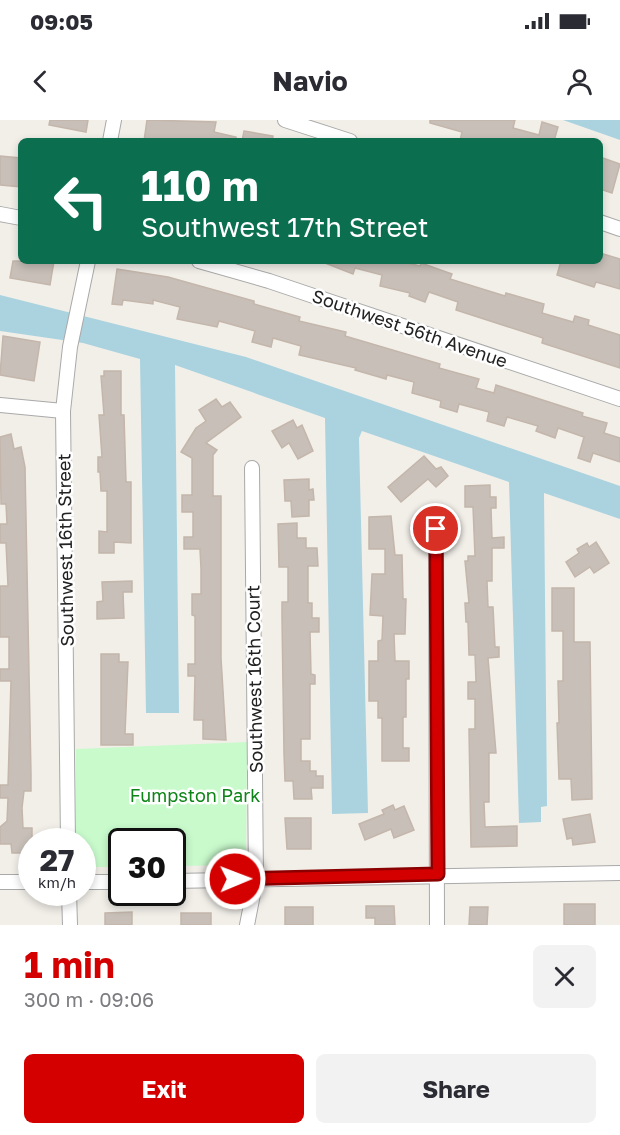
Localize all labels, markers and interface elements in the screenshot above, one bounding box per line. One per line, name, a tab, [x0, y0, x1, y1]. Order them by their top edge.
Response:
text: 09:05	[30, 8, 93, 35]
icon: back	[24, 65, 57, 98]
text: Navio	[272, 65, 348, 97]
icon: person	[563, 65, 596, 98]
text: 110 m	[141, 160, 259, 210]
icon: left	[42, 162, 120, 240]
text: Southwest 17th Street	[141, 211, 429, 243]
street label: Southwest 56th Avenue	[309, 284, 511, 372]
street label: Southwest 16th Street	[52, 453, 78, 647]
pin	[410, 503, 461, 554]
icon: arrive	[419, 512, 452, 545]
street label: Southwest 16th Court	[241, 585, 267, 773]
park label: Fumpston Park	[130, 784, 260, 806]
speed limit sign: 30	[108, 828, 186, 906]
text: 27	[40, 842, 74, 878]
position arrow	[203, 847, 267, 911]
text: km/h	[38, 873, 76, 891]
text: 1 min	[24, 943, 115, 986]
button: close	[533, 945, 596, 1008]
text: 300 m · 09:06	[24, 987, 154, 1011]
button: Exit	[24, 1054, 304, 1123]
button: Share	[316, 1054, 596, 1123]

